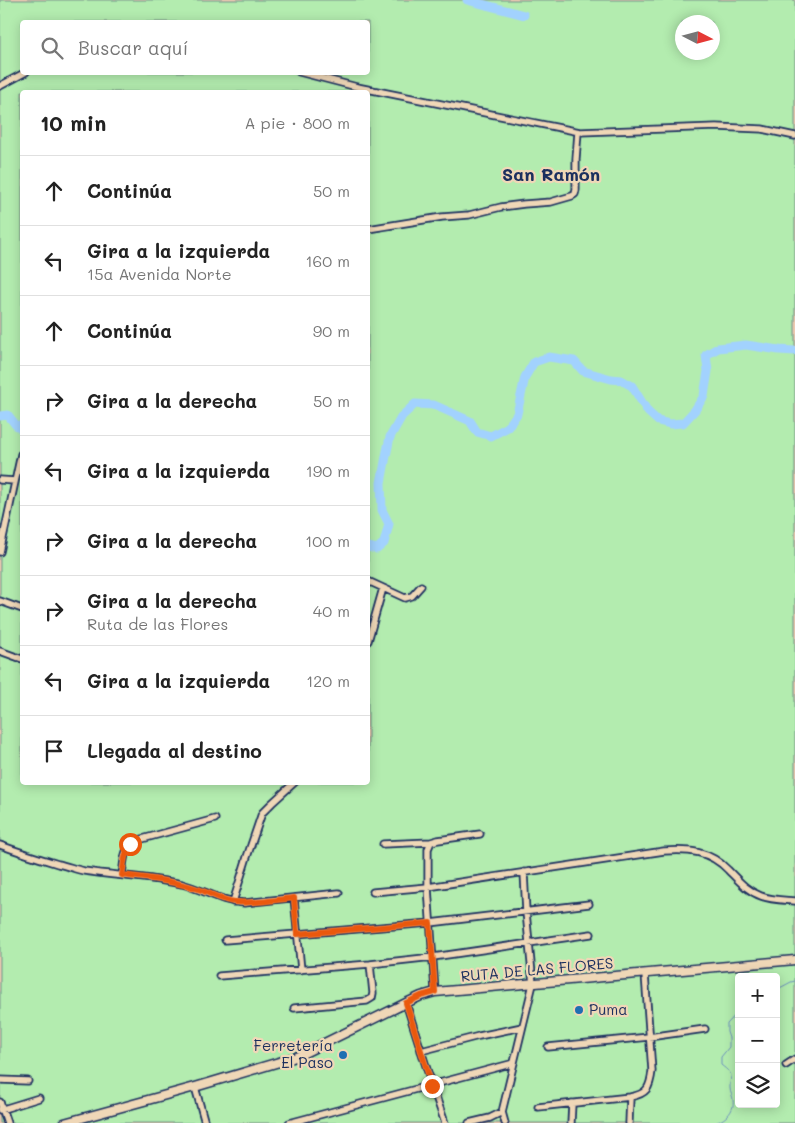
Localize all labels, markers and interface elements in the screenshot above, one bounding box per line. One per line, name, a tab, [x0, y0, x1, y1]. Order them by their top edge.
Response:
north arrow	[675, 15, 720, 60]
search box	[20, 20, 370, 75]
icon: search	[38, 34, 66, 62]
text: Buscar aquí	[78, 35, 188, 60]
text: 10 min	[40, 109, 106, 136]
text: A pie · 800 m	[245, 112, 350, 133]
district label: San Ramón	[502, 162, 600, 186]
icon: ahead	[40, 177, 68, 205]
text: Continúa	[87, 178, 172, 203]
text: 50 m	[313, 180, 350, 201]
text: Gira a la izquierda	[87, 238, 270, 263]
icon: left	[40, 247, 68, 275]
text: 160 m	[305, 250, 350, 271]
text: 15a Avenida Norte	[87, 263, 232, 284]
icon: ahead	[40, 317, 68, 345]
text: Continúa	[87, 318, 172, 343]
text: 90 m	[313, 320, 350, 341]
icon: right	[40, 387, 68, 415]
text: Gira a la derecha	[87, 388, 257, 413]
text: 50 m	[313, 390, 350, 411]
icon: left	[40, 457, 68, 485]
text: Gira a la izquierda	[87, 458, 270, 483]
text: 190 m	[306, 460, 350, 481]
icon: right	[40, 527, 68, 555]
text: Gira a la derecha	[87, 528, 257, 553]
text: 100 m	[305, 530, 350, 551]
text: Gira a la derecha	[87, 588, 257, 613]
icon: right	[40, 597, 68, 625]
text: 40 m	[313, 600, 350, 621]
text: Ruta de las Flores	[87, 613, 228, 634]
icon: left	[40, 667, 68, 695]
text: Gira a la izquierda	[87, 668, 270, 693]
text: 120 m	[306, 670, 350, 691]
icon: arrive	[40, 737, 68, 765]
text: Llegada al destino	[87, 738, 262, 763]
route start	[119, 833, 142, 856]
street label: RUTA DE LAS FLORES	[460, 952, 614, 986]
map controls	[735, 973, 780, 1108]
button: +	[735, 973, 780, 1018]
place label: Puma	[589, 999, 628, 1019]
marker: Puma	[573, 1004, 585, 1016]
button: −	[735, 1018, 780, 1063]
place label: Ferretería El Paso	[254, 1035, 333, 1072]
marker: Ferretería El Paso	[337, 1049, 349, 1061]
button: layers	[735, 1063, 780, 1108]
route end	[421, 1075, 444, 1098]

